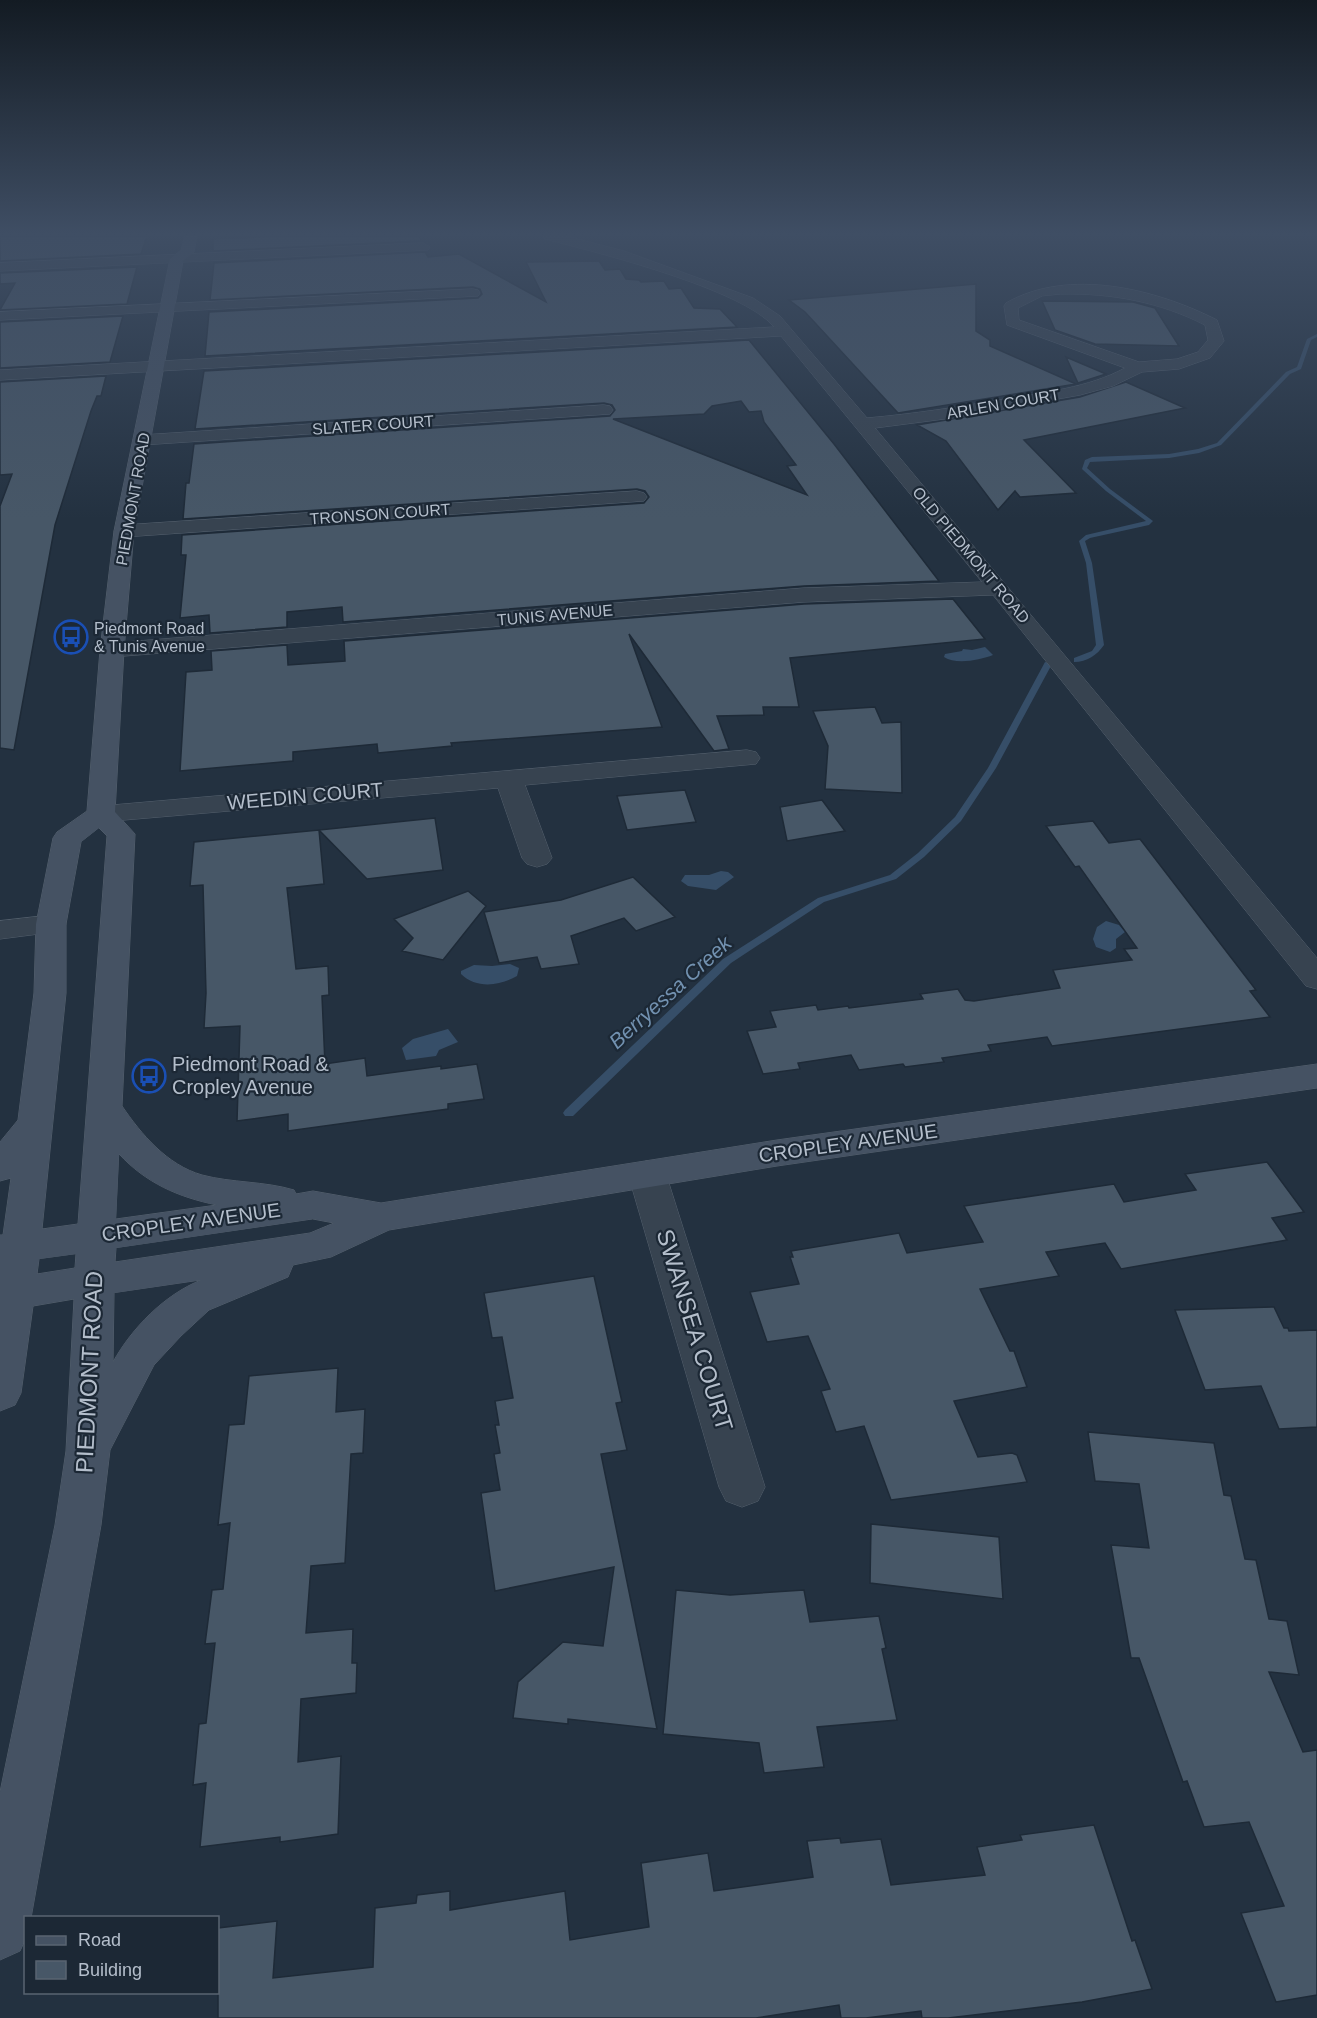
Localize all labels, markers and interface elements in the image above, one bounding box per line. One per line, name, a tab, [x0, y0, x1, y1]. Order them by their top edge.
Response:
street label: ARLEN COURT	[945, 386, 1061, 422]
street label: SLATER COURT	[312, 412, 435, 438]
street label: PIEDMONT ROAD	[113, 431, 153, 567]
street label: OLD PIEDMONT ROAD	[909, 484, 1033, 626]
street label: TRONSON COURT	[309, 501, 451, 527]
street label: TUNIS AVENUE	[496, 601, 614, 629]
bus stop icon: Piedmont Road & Tunis Avenue	[53, 619, 89, 655]
place label: Piedmont Road & Tunis Avenue	[94, 620, 205, 655]
street label: WEEDIN COURT	[226, 778, 384, 814]
water label: Berryessa Creek	[604, 930, 737, 1053]
place label: Piedmont Road & Cropley Avenue	[172, 1053, 329, 1098]
bus stop icon: Piedmont Road & Cropley Avenue	[131, 1058, 167, 1094]
street label: CROPLEY AVENUE	[757, 1120, 939, 1166]
street label: CROPLEY AVENUE	[100, 1199, 282, 1245]
street label: SWANSEA COURT	[651, 1226, 739, 1434]
street label: PIEDMONT ROAD	[70, 1270, 108, 1474]
legend	[24, 1916, 219, 1994]
text: Road	[78, 1930, 121, 1950]
text: Building	[78, 1960, 142, 1980]

